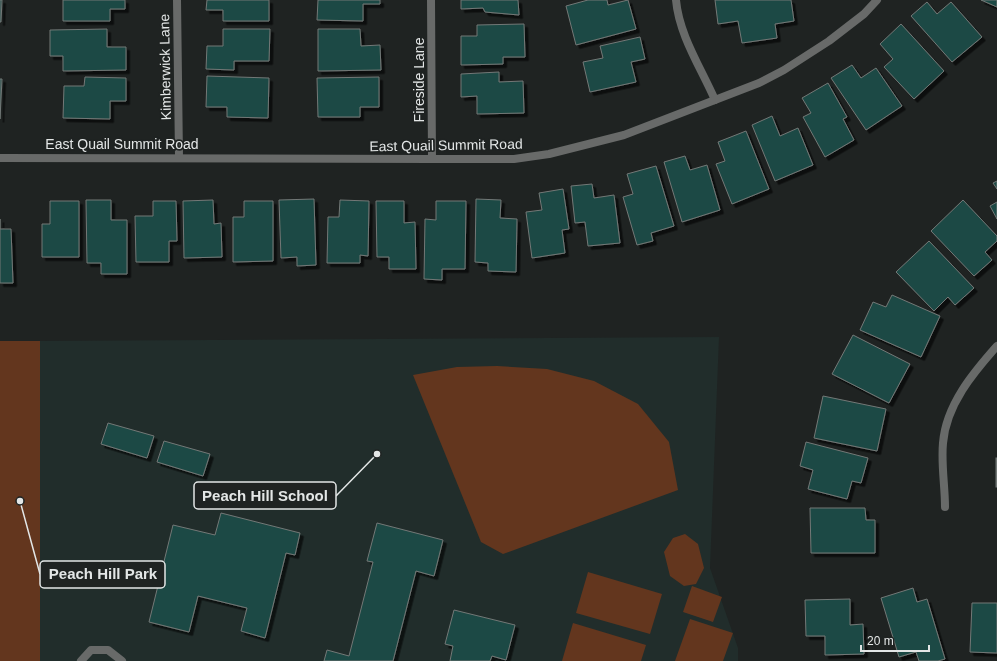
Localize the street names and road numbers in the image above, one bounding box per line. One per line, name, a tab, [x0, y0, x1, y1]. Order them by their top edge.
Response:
street label: Kimberwick Lane	[156, 13, 174, 120]
street label: Fireside Lane	[411, 37, 427, 122]
street label: East Quail Summit Road	[45, 136, 199, 152]
street label: East Quail Summit Road	[369, 136, 523, 154]

